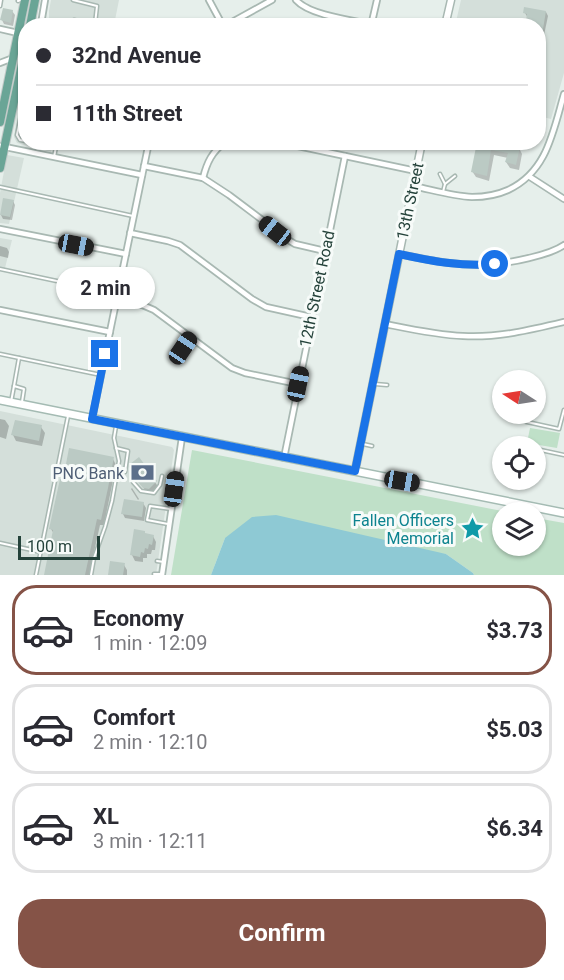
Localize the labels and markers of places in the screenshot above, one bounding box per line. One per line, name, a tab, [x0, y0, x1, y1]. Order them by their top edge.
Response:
bank icon: PNC Bank	[129, 460, 155, 486]
place label: PNC Bank	[52, 464, 125, 483]
place label: Fallen Officers Memorial	[352, 511, 454, 548]
place icon: Fallen Officers Memorial	[459, 516, 485, 542]

